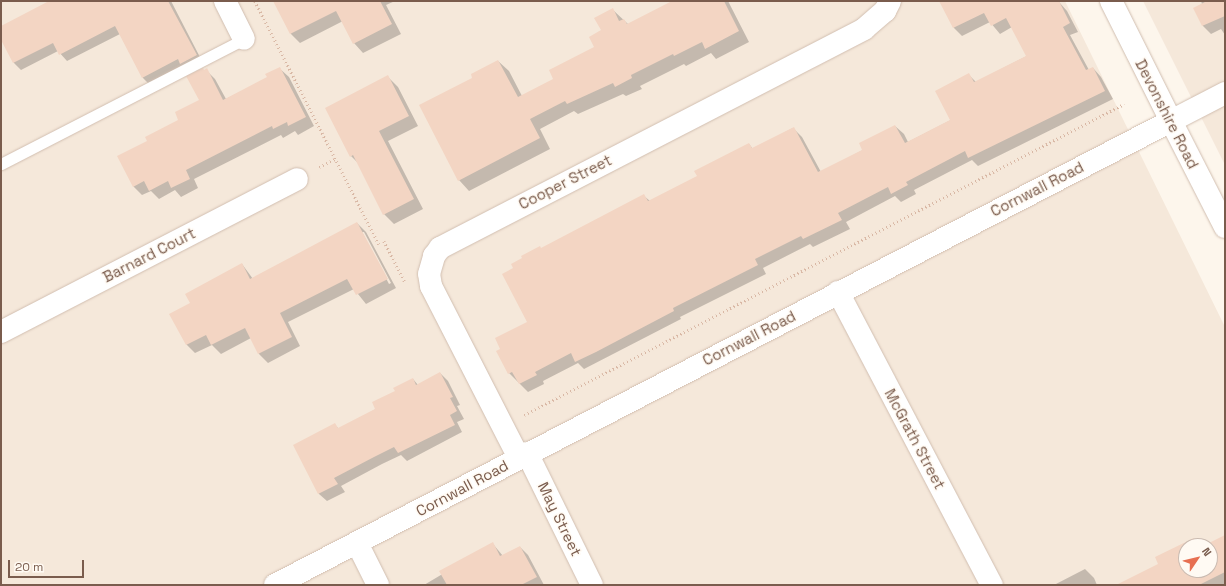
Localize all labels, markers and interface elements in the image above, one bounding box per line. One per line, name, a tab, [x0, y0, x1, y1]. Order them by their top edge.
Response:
street label: Devonshire Road	[1132, 56, 1202, 172]
street label: Cooper Street	[515, 151, 615, 213]
street label: Cornwall Road	[987, 158, 1087, 220]
street label: Barnard Court	[100, 224, 198, 286]
street label: Cornwall Road	[699, 307, 799, 369]
street label: McGrath Street	[881, 386, 949, 492]
street label: Cornwall Road	[413, 456, 511, 520]
street label: May Street	[534, 479, 586, 559]
north arrow	[1178, 538, 1218, 578]
text: N	[1199, 545, 1215, 559]
scale bar	[10, 552, 86, 578]
text: 20 m	[15, 559, 43, 575]

